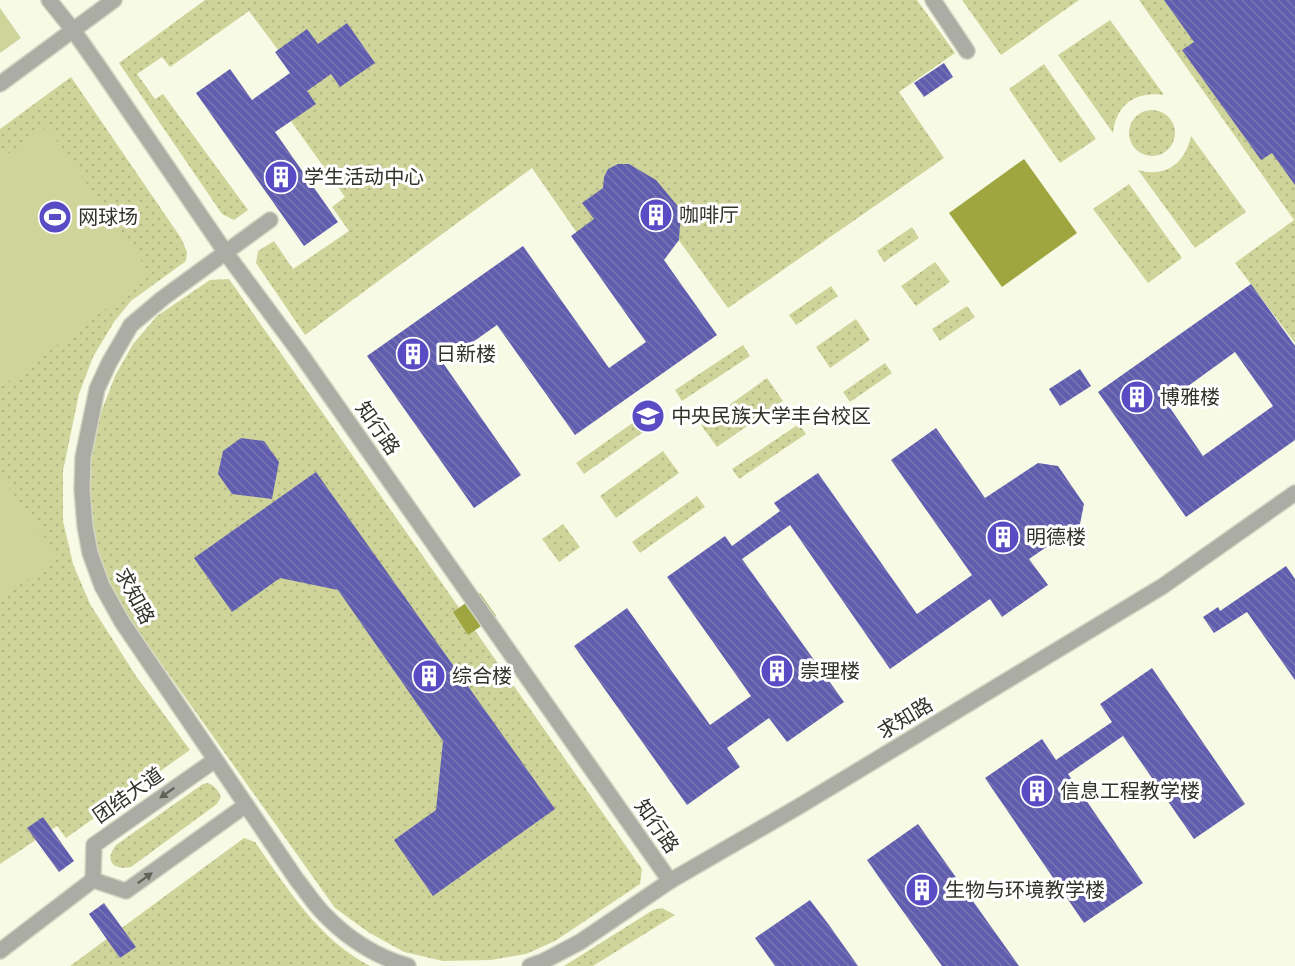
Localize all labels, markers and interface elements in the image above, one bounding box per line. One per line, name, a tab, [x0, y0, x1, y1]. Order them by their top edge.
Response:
building icon: 学生活动中心	[263, 159, 299, 195]
place label: 学生活动中心	[304, 164, 424, 190]
building icon: 咖啡厅	[638, 197, 674, 233]
sports icon: 网球场	[37, 199, 73, 235]
place label: 咖啡厅	[679, 202, 739, 228]
place label: 网球场	[78, 204, 138, 230]
building icon: 日新楼	[395, 336, 431, 372]
place label: 日新楼	[436, 341, 496, 367]
building icon: 博雅楼	[1119, 379, 1155, 415]
place label: 博雅楼	[1160, 384, 1220, 410]
street label: 知行路	[350, 396, 406, 460]
school or university icon: 中央民族大学丰台校区	[630, 398, 666, 434]
place label: 中央民族大学丰台校区	[671, 403, 871, 429]
building icon: 明德楼	[985, 519, 1021, 555]
place label: 明德楼	[1026, 524, 1086, 550]
street label: 求知路	[109, 563, 161, 629]
building icon: 崇理楼	[759, 653, 795, 689]
building icon: 综合楼	[411, 658, 447, 694]
place label: 崇理楼	[800, 658, 860, 684]
place label: 综合楼	[452, 663, 512, 689]
street label: 求知路	[873, 691, 937, 745]
street label: 团结大道	[88, 761, 168, 829]
building icon: 信息工程教学楼	[1019, 773, 1055, 809]
place label: 信息工程教学楼	[1060, 778, 1200, 804]
one-way arrow	[160, 787, 176, 799]
street label: 知行路	[629, 794, 685, 858]
one-way arrow	[136, 872, 152, 884]
building icon: 生物与环境教学楼	[904, 872, 940, 908]
place label: 生物与环境教学楼	[945, 877, 1105, 903]

